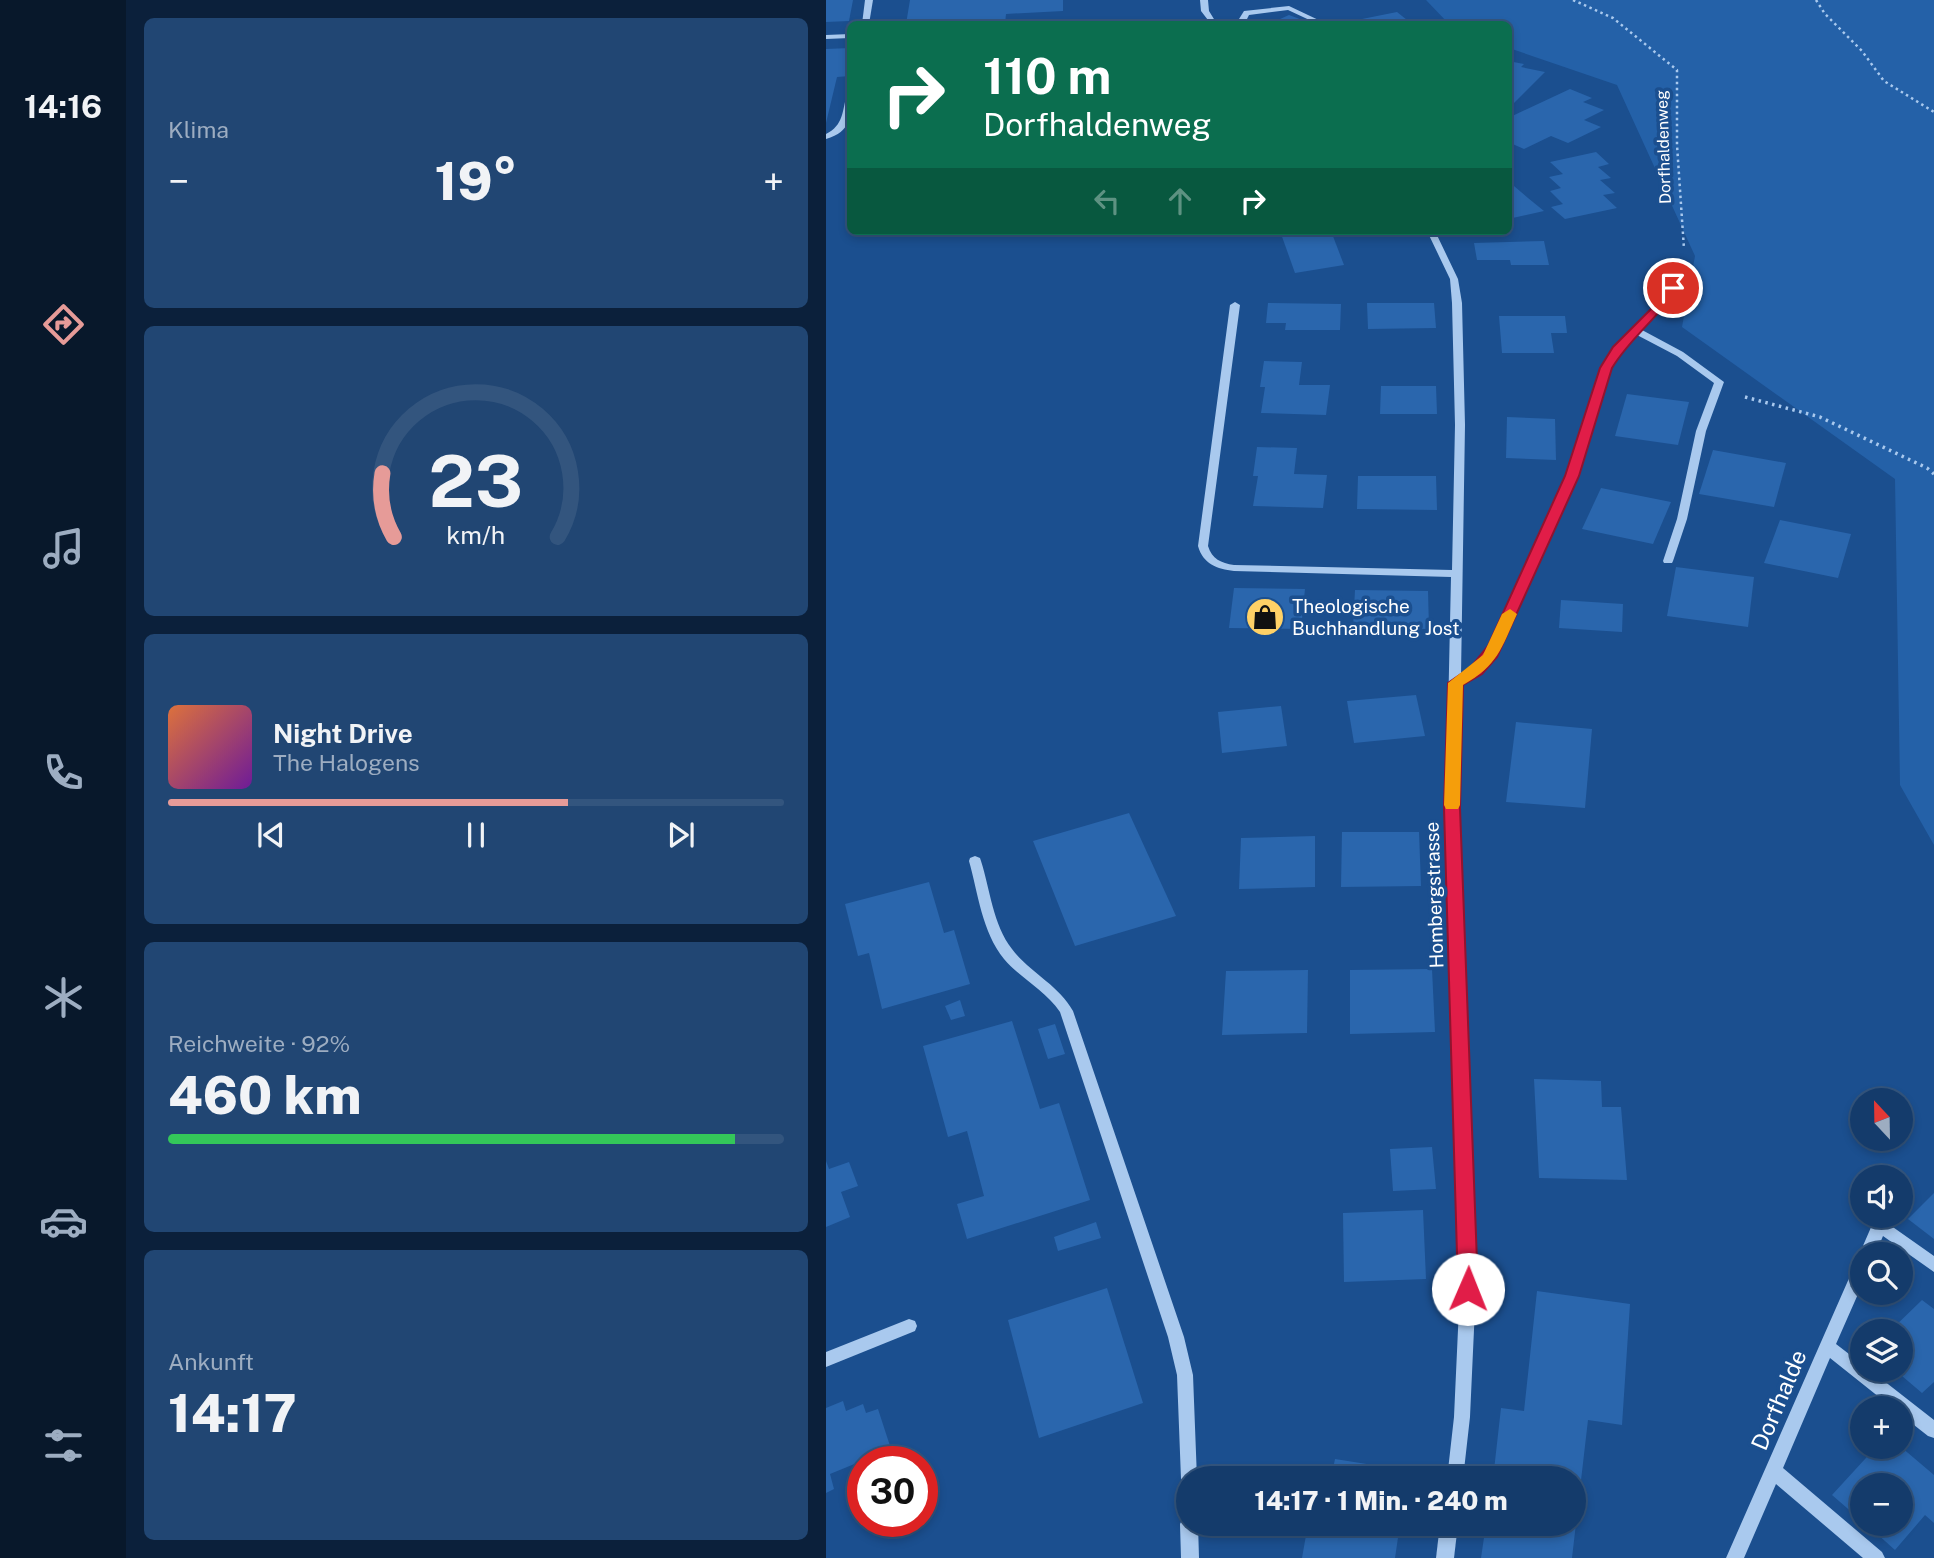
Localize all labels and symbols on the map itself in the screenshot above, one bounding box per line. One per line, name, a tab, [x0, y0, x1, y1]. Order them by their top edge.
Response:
street label: Dorfhaldenweg	[1652, 90, 1675, 204]
pin	[1643, 258, 1703, 318]
place label: Theologische Buchhandlung Jost	[1292, 595, 1460, 639]
shop icon: Theologische Buchhandlung Jost	[1244, 596, 1286, 638]
street label: Hombergstrasse	[1420, 821, 1448, 969]
north arrow	[1850, 1088, 1913, 1152]
position arrow	[1431, 1252, 1505, 1326]
street label: Dorfhalde	[1745, 1346, 1812, 1454]
speed limit sign: 30	[847, 1446, 938, 1537]

